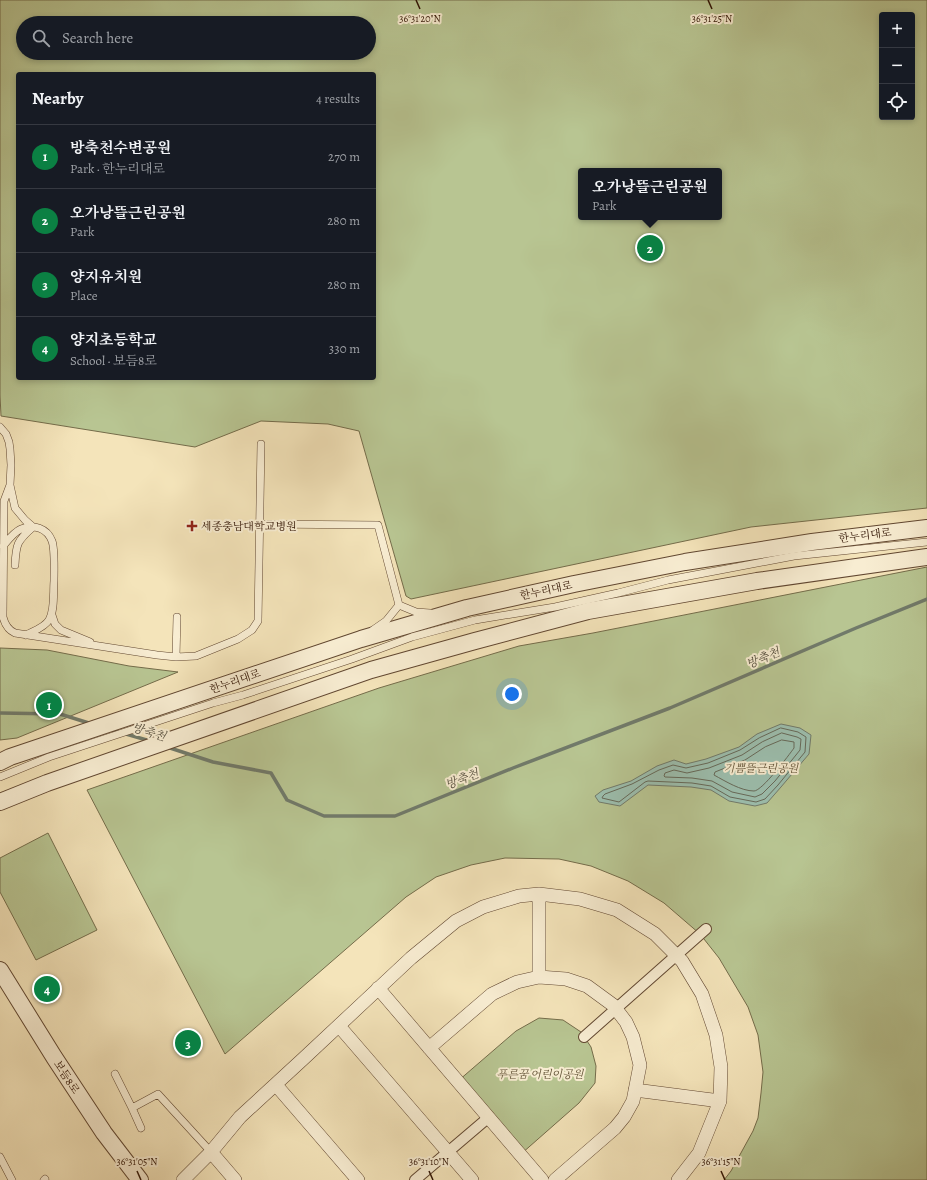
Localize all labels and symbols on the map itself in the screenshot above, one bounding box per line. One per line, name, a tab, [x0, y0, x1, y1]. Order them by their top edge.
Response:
text: 36°31'20"N	[399, 12, 441, 25]
text: 36°31'25"N	[692, 12, 732, 25]
pin: 2	[637, 233, 663, 263]
place label: 세종충남대학교병원	[201, 519, 297, 534]
marker: 세종충남대학교병원	[186, 520, 198, 532]
street label: 한누리대로	[838, 525, 893, 546]
street label: 한누리대로	[519, 578, 574, 603]
water label: 방축천	[744, 643, 783, 672]
street label: 한누리대로	[208, 666, 263, 697]
your location	[502, 684, 522, 704]
pin: 1	[36, 690, 62, 720]
water label: 방축천	[130, 719, 169, 745]
park label: 기쁨뜰근린공원	[724, 761, 800, 776]
water label: 방축천	[443, 765, 482, 793]
pin: 4	[34, 974, 60, 1004]
pin: 3	[175, 1028, 201, 1058]
street label: 보듬8로	[50, 1058, 83, 1097]
park label: 푸른꿈 어린이공원	[497, 1067, 585, 1082]
text: 36°31'05"N	[117, 1155, 157, 1168]
text: 36°31'10"N	[409, 1155, 449, 1168]
text: 36°31'15"N	[701, 1155, 741, 1168]

